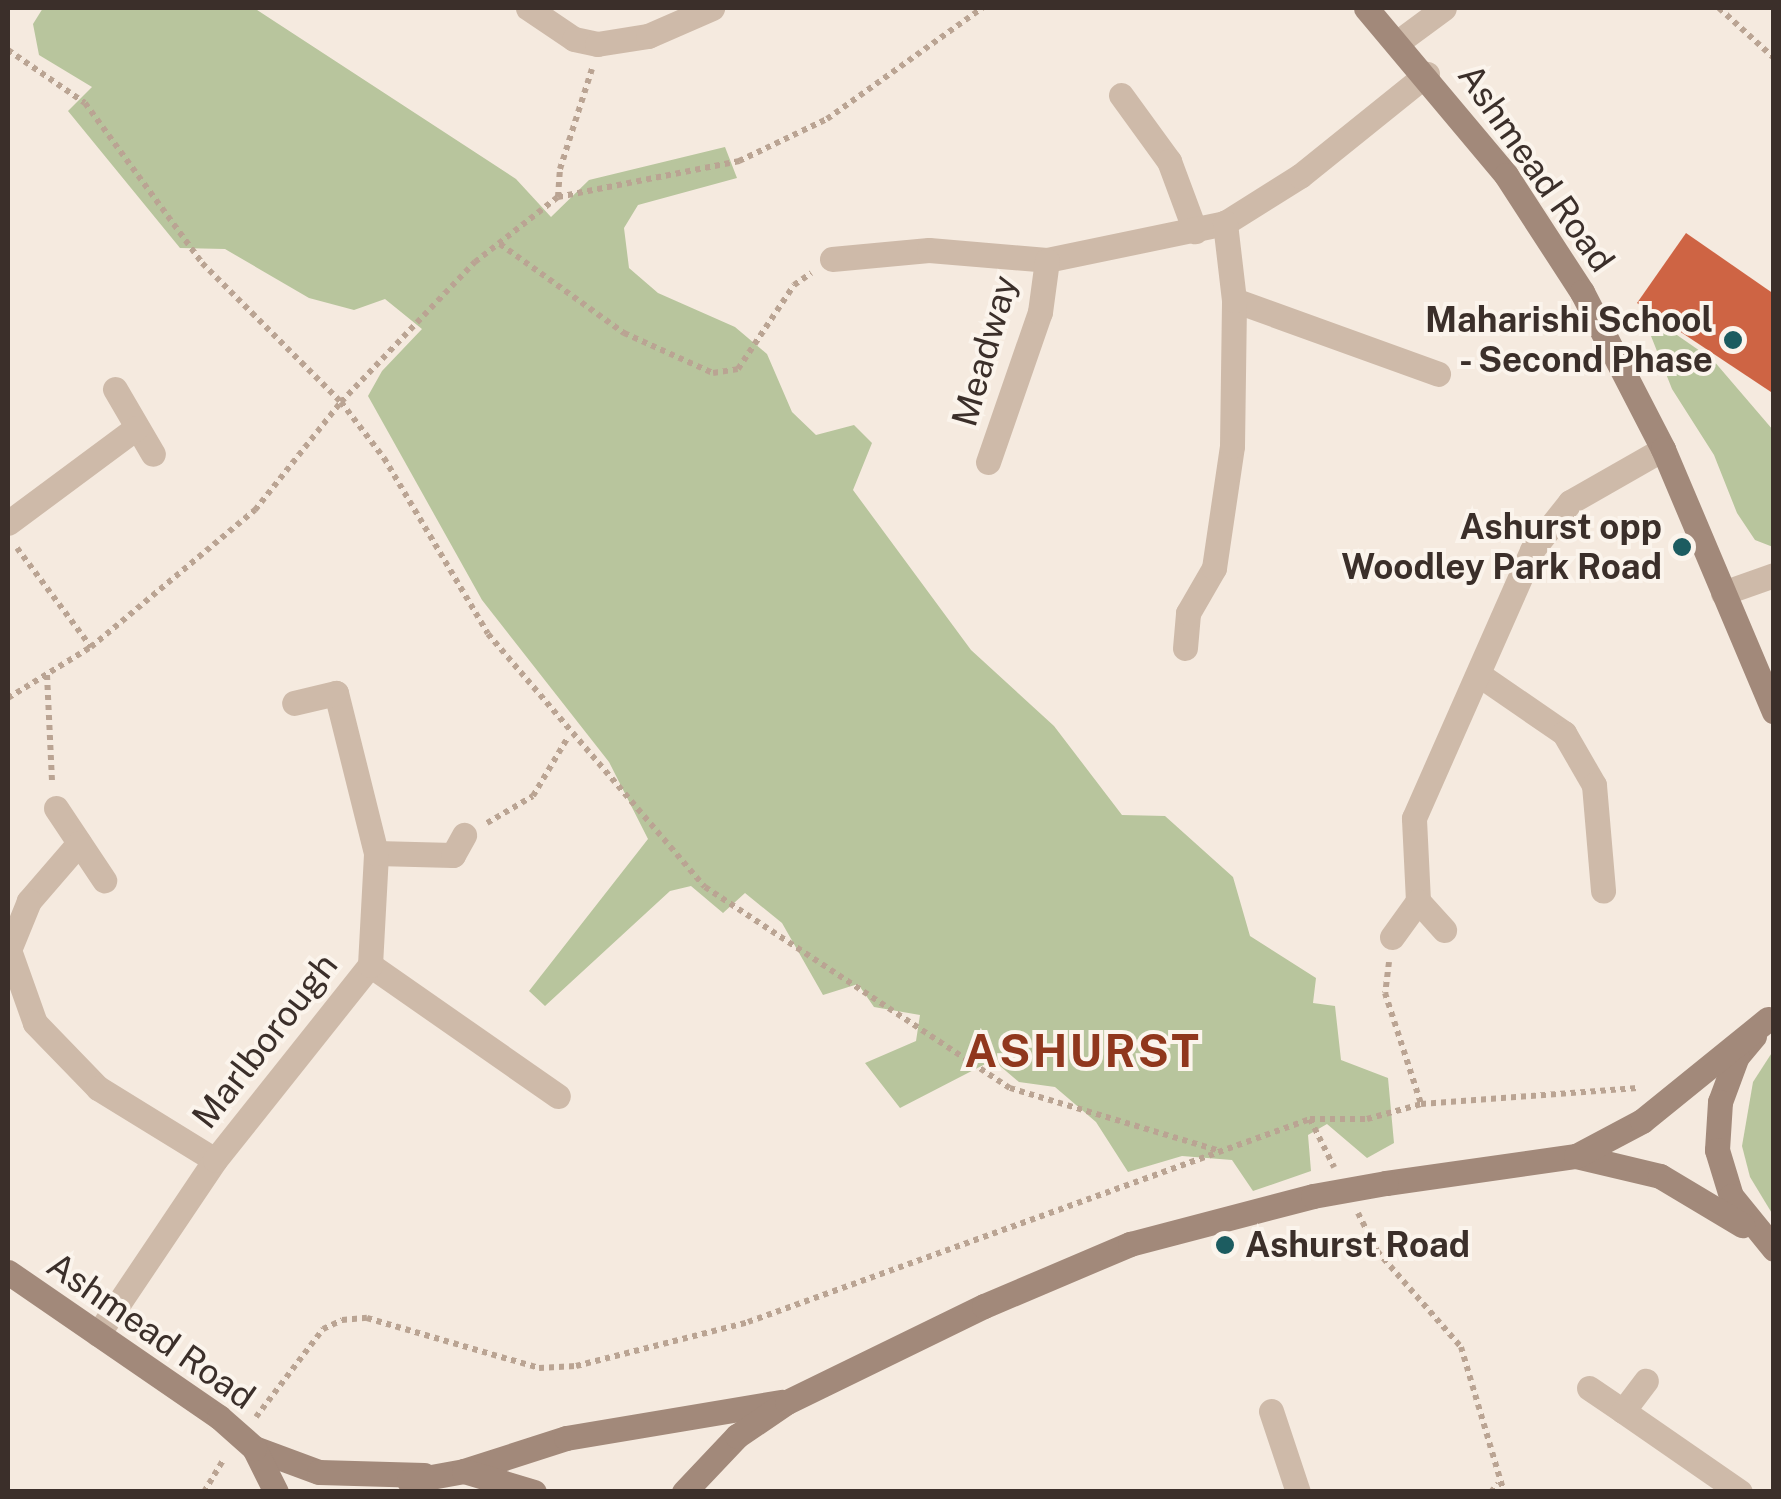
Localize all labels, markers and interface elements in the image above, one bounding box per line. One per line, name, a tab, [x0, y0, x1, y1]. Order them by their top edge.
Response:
street label: Ashmead Road	[1449, 56, 1623, 280]
street label: Meadway	[943, 271, 1027, 431]
place label: Maharishi School - Second Phase	[1425, 299, 1713, 381]
marker: Maharishi School - Second Phase	[1722, 329, 1744, 351]
place label: Ashurst opp Woodley Park Road	[1341, 506, 1662, 588]
marker: Ashurst opp Woodley Park Road	[1671, 536, 1693, 558]
street label: Marlborough	[184, 945, 346, 1137]
district label: ASHURST	[965, 1024, 1201, 1078]
place label: Ashurst Road	[1245, 1224, 1470, 1266]
marker: Ashurst Road	[1214, 1234, 1236, 1256]
street label: Ashmead Road	[39, 1244, 263, 1418]

